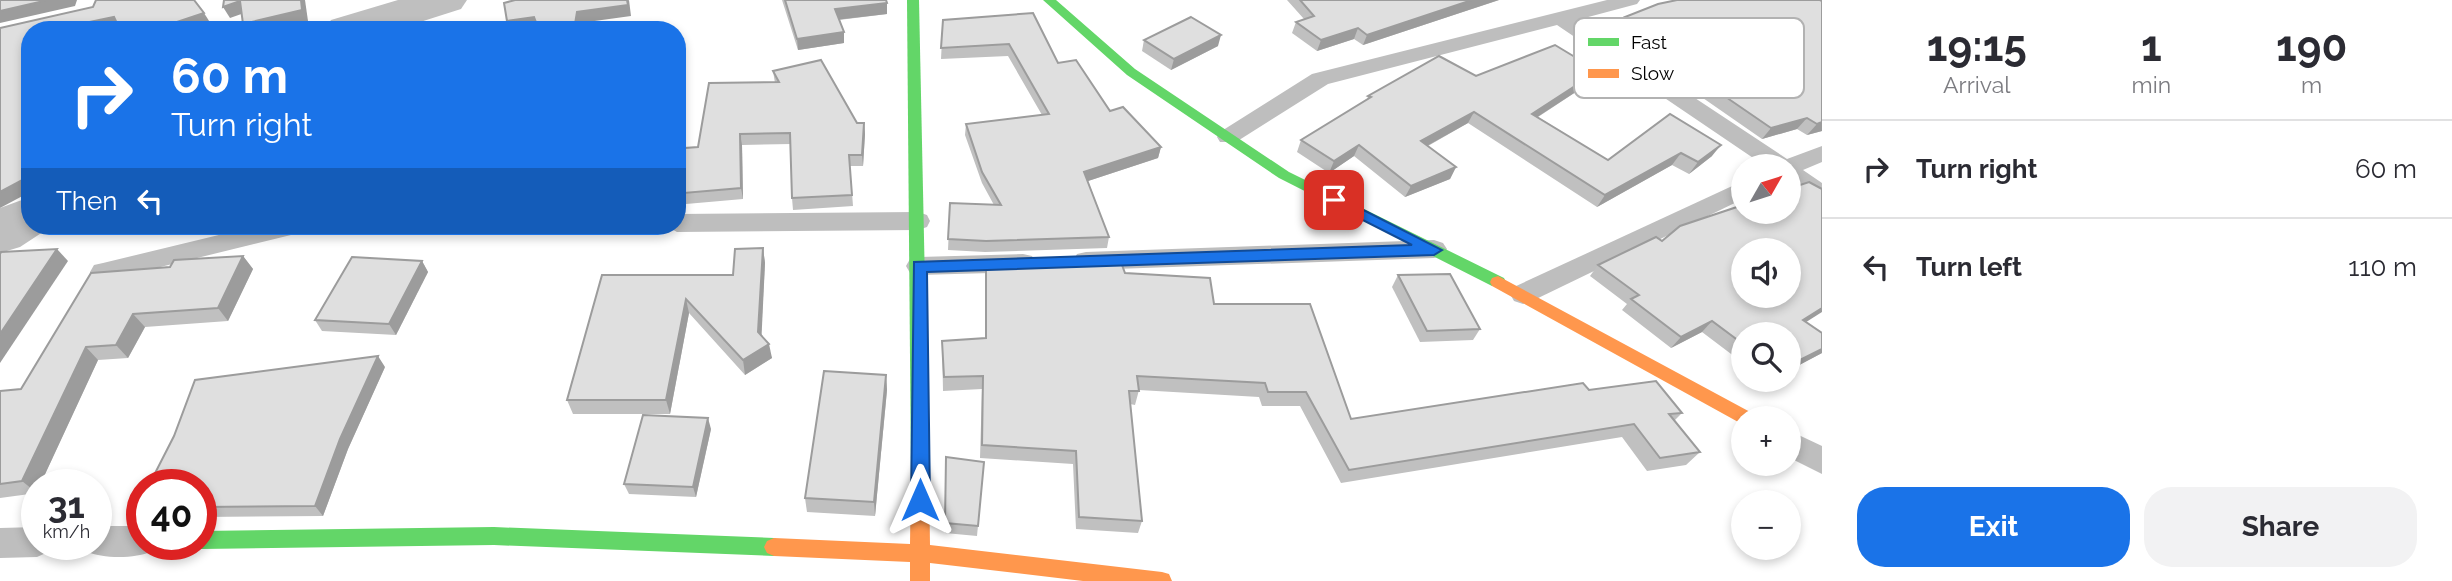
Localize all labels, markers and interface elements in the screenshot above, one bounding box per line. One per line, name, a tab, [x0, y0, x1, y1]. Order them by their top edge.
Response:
legend	[1574, 18, 1804, 98]
text: 19:15	[1927, 22, 2027, 71]
text: 1	[2141, 22, 2162, 71]
text: 190	[2276, 22, 2347, 71]
text: Fast	[1631, 31, 1667, 53]
text: 60 m	[171, 47, 288, 104]
icon: right	[56, 49, 147, 140]
text: Slow	[1631, 62, 1675, 84]
text: Arrival	[1943, 71, 2010, 98]
text: min	[2132, 71, 2171, 98]
text: m	[2301, 71, 2322, 98]
text: Turn right	[171, 106, 312, 143]
icon: right	[1857, 150, 1895, 188]
north arrow	[1731, 154, 1801, 224]
map controls	[1731, 154, 1801, 560]
text: Turn right	[1916, 154, 2037, 184]
text: 60 m	[2355, 154, 2417, 184]
pin	[1304, 170, 1364, 230]
icon: arrive	[1315, 181, 1353, 219]
icon: left	[131, 182, 169, 220]
text: Then	[56, 186, 117, 216]
button: sound	[1731, 238, 1801, 308]
icon: left	[1857, 248, 1895, 286]
text: Turn left	[1916, 252, 2022, 282]
text: 110 m	[2348, 252, 2417, 282]
button: search	[1731, 322, 1801, 392]
button: +	[1731, 406, 1801, 476]
position arrow	[883, 463, 957, 537]
speed limit sign: 40	[126, 469, 217, 560]
text: 31	[48, 485, 85, 526]
button: Exit	[1857, 487, 2130, 567]
button: Share	[2144, 487, 2417, 567]
button: −	[1731, 490, 1801, 560]
text: km/h	[43, 521, 90, 542]

